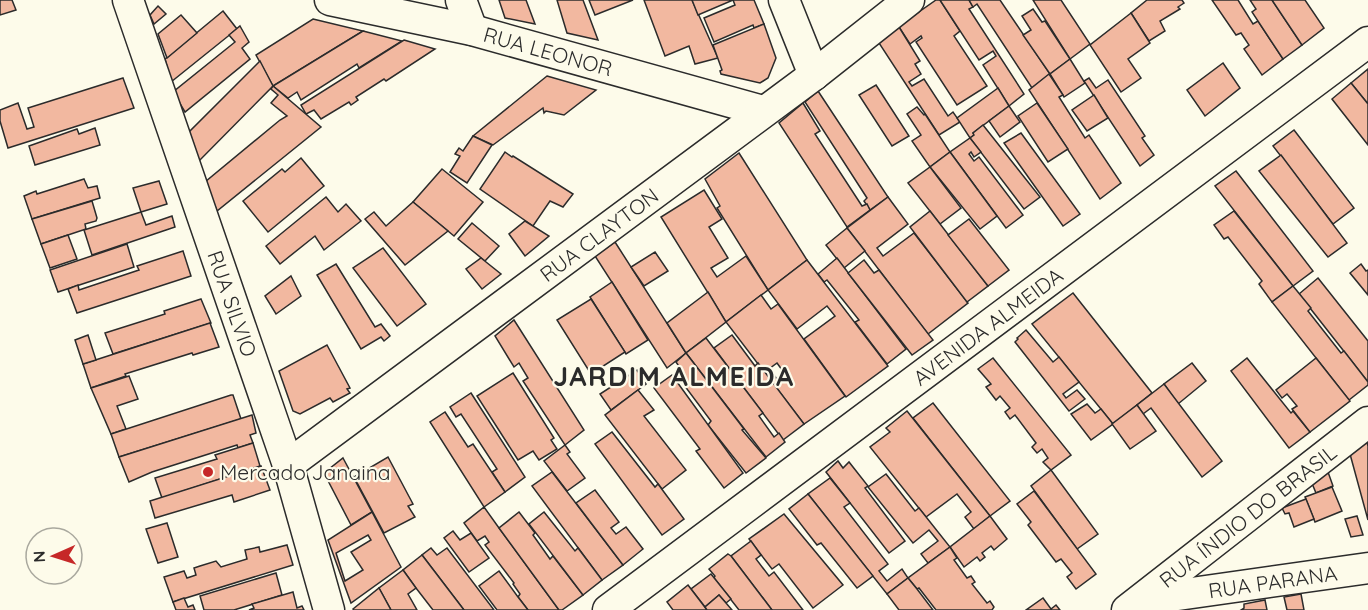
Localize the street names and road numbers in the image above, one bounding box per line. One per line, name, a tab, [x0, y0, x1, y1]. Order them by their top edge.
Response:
street label: RUA LEONOR	[481, 21, 615, 81]
street label: RUA CLAYTON	[534, 182, 663, 287]
street label: RUA SILVIO	[202, 247, 263, 360]
street label: AVENIDA ALMEIDA	[908, 262, 1068, 391]
street label: RUA ÍNDIO DO BRASIL	[1154, 439, 1341, 593]
street label: RUA PARANA	[1207, 560, 1339, 603]

